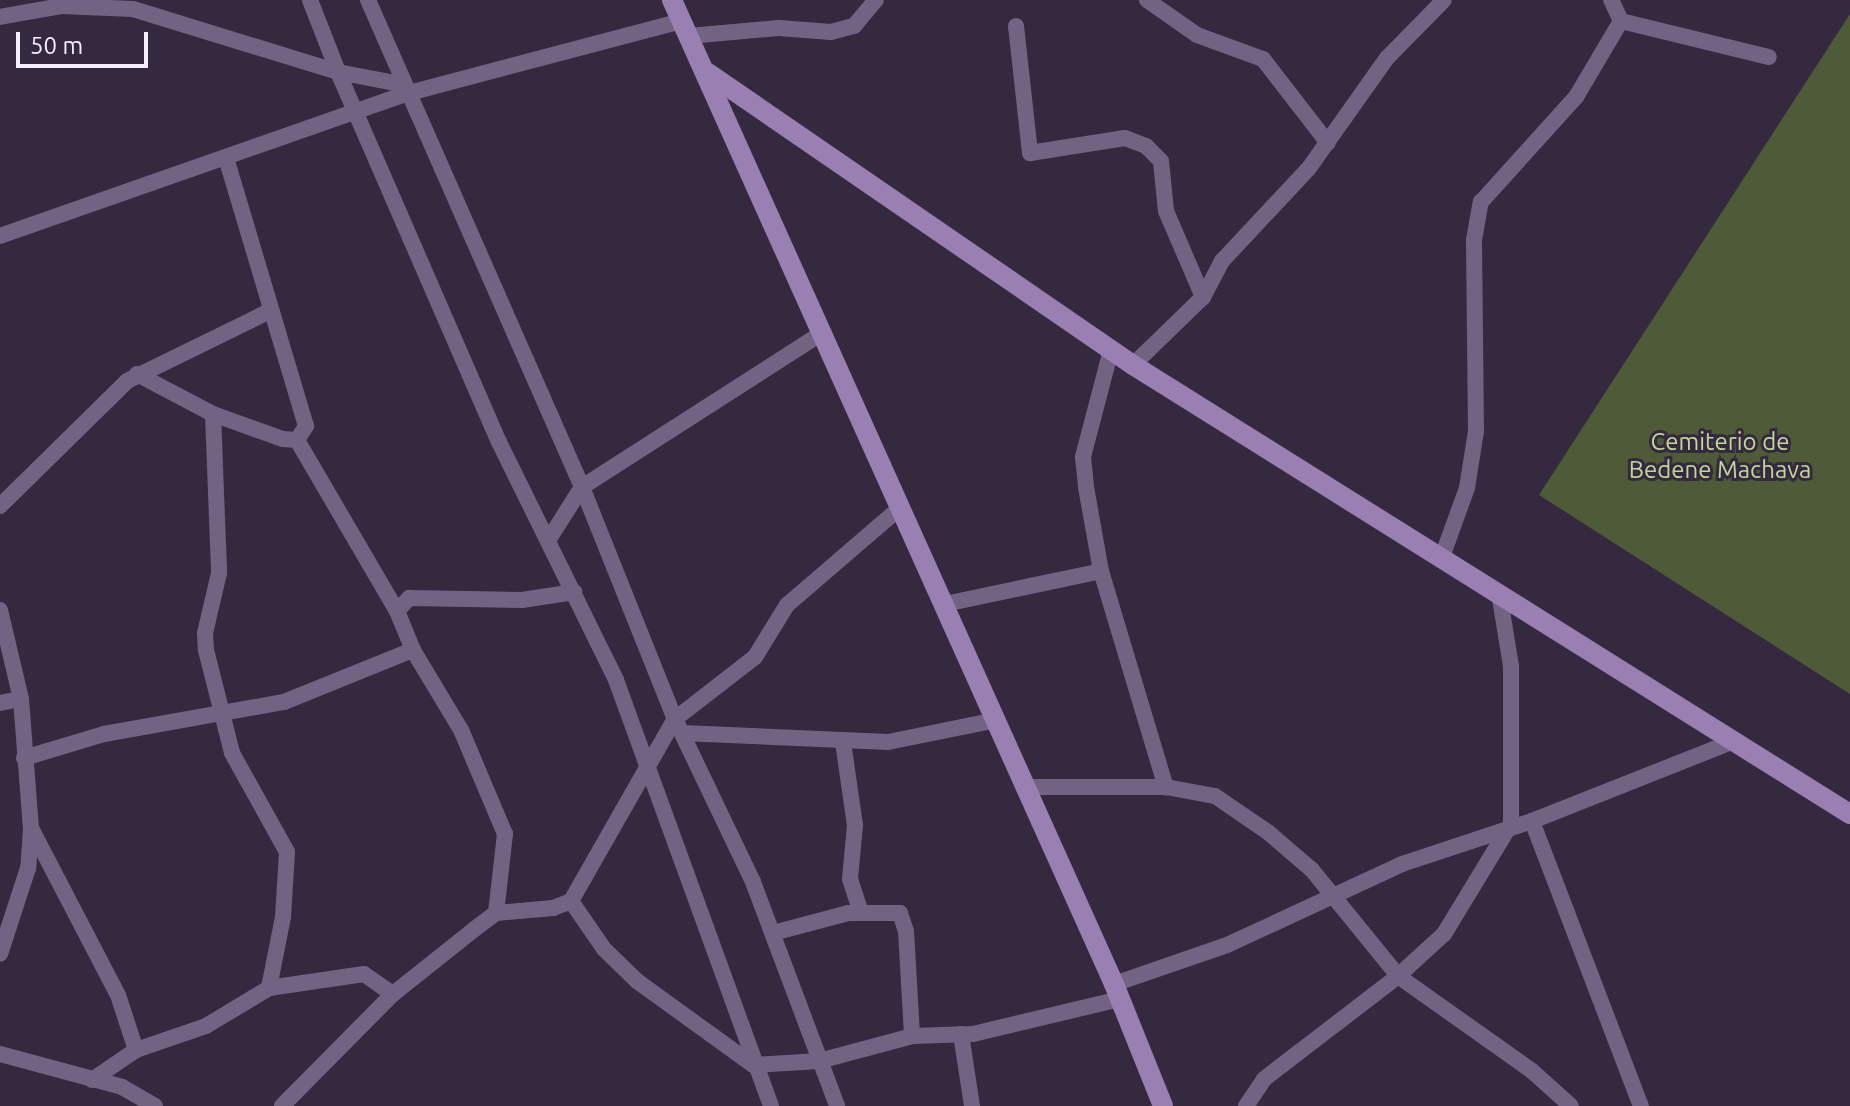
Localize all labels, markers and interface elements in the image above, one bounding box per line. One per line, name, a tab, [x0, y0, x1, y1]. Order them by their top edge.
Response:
scale bar	[20, 16, 152, 66]
text: 50 m	[30, 32, 83, 59]
park label: Cemiterio de Bedene Machava	[1629, 428, 1811, 484]

